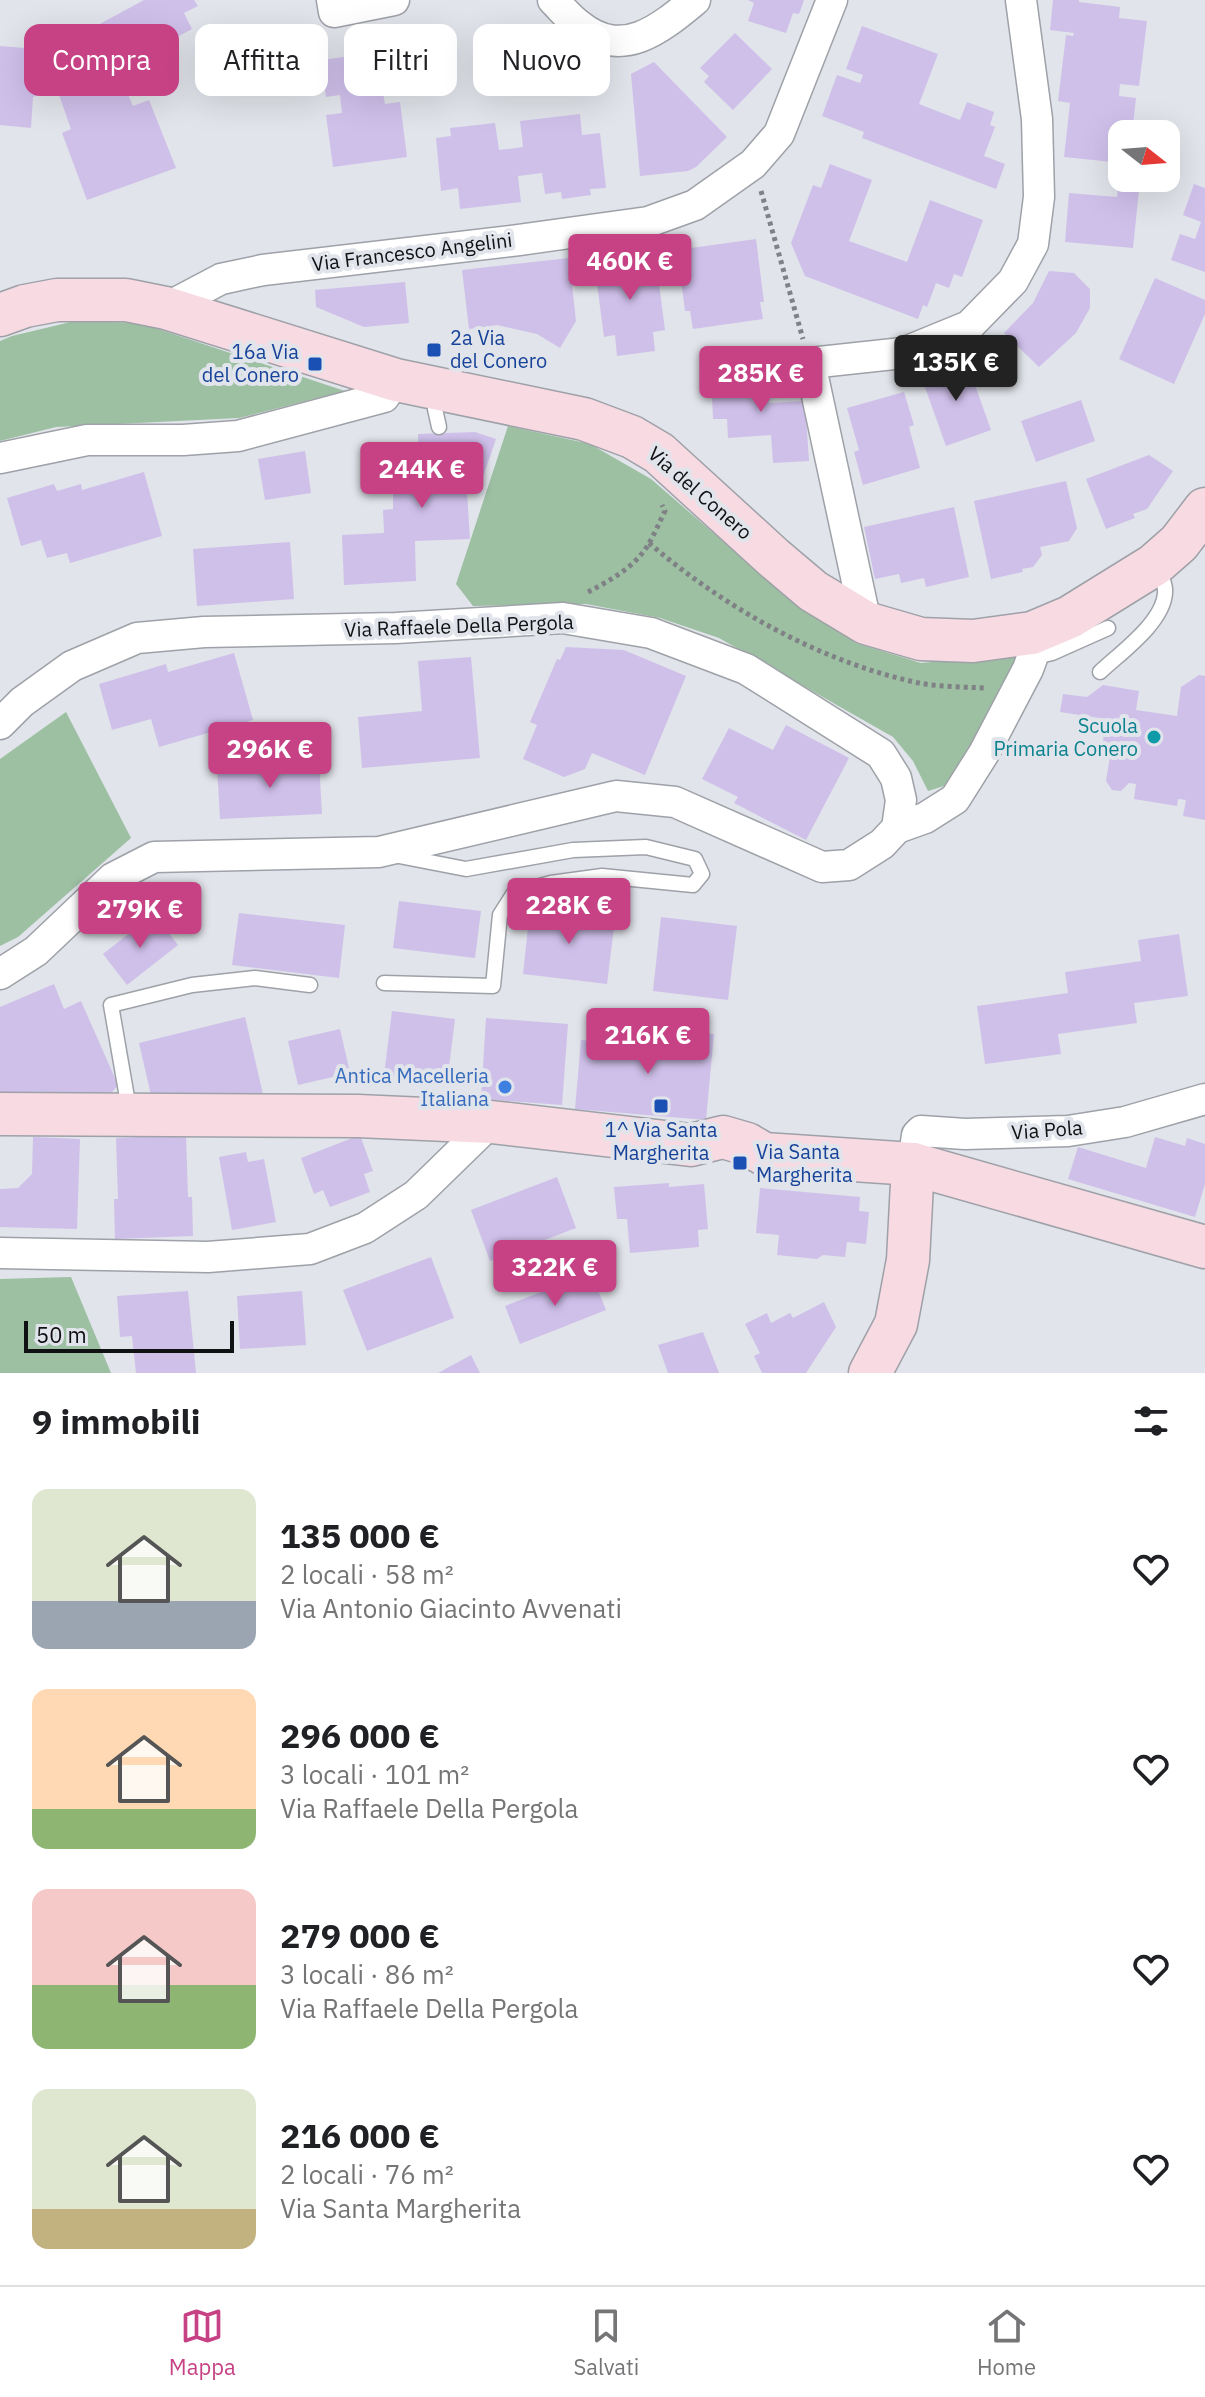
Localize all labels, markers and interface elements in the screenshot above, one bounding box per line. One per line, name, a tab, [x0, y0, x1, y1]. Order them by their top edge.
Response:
chip: Compra	[24, 24, 179, 96]
chip: Affitta	[195, 24, 328, 96]
chip: Filtri	[344, 24, 457, 96]
chip: Nuovo	[473, 24, 610, 96]
north arrow	[1108, 120, 1180, 192]
map controls	[1108, 120, 1180, 192]
street label: Via Francesco Angelini	[310, 226, 514, 277]
pin: 460K €	[565, 234, 695, 302]
text: 460K €	[586, 243, 674, 277]
place label: 2a Via del Conero	[450, 324, 547, 374]
pin: 135K €	[891, 335, 1021, 403]
place label: 16a Via del Conero	[202, 338, 299, 388]
marker: 2a Via del Conero	[425, 341, 443, 359]
text: 135K €	[912, 344, 1000, 378]
pin: 285K €	[696, 346, 826, 414]
marker: 16a Via del Conero	[306, 355, 324, 373]
text: 285K €	[717, 355, 805, 389]
street label: Via del Conero	[643, 440, 758, 545]
pin: 244K €	[357, 442, 487, 510]
text: 244K €	[378, 451, 466, 485]
street label: Via Raffaele Della Pergola	[344, 608, 574, 643]
place label: Scuola Primaria Conero	[993, 712, 1138, 762]
pin: 296K €	[205, 722, 335, 790]
marker: Scuola Primaria Conero	[1145, 728, 1163, 746]
text: 296K €	[226, 731, 314, 765]
pin: 228K €	[504, 878, 634, 946]
pin: 279K €	[75, 882, 205, 950]
text: 228K €	[525, 887, 613, 921]
text: 279K €	[96, 891, 184, 925]
pin: 216K €	[583, 1008, 713, 1076]
text: 216K €	[604, 1017, 692, 1051]
place label: Antica Macelleria Italiana	[335, 1062, 489, 1112]
marker: Antica Macelleria Italiana	[496, 1078, 514, 1096]
marker: 1^ Via Santa Margherita	[652, 1097, 670, 1115]
street label: Via Pola	[1010, 1114, 1084, 1145]
place label: 1^ Via Santa Margherita	[605, 1116, 718, 1166]
place label: Via Santa Margherita	[756, 1138, 853, 1188]
marker: Via Santa Margherita	[731, 1154, 749, 1172]
pin: 322K €	[490, 1240, 620, 1308]
text: 322K €	[511, 1249, 599, 1283]
scale bar	[24, 1317, 234, 1353]
text: 50 m	[36, 1320, 87, 1349]
text: 9 immobili	[32, 1399, 201, 1443]
icon: filters	[1129, 1399, 1173, 1443]
text: 135 000 €	[280, 1513, 440, 1557]
icon: home	[96, 1521, 192, 1617]
icon: heart	[1129, 1547, 1173, 1591]
text: 2 locali · 58 m²	[280, 1557, 454, 1591]
text: Via Antonio Giacinto Avvenati	[280, 1591, 622, 1625]
text: 296 000 €	[280, 1713, 440, 1757]
icon: home	[96, 1721, 192, 1817]
icon: heart	[1129, 1747, 1173, 1791]
text: 3 locali · 101 m²	[280, 1757, 469, 1791]
text: Via Raffaele Della Pergola	[280, 1791, 578, 1825]
text: 279 000 €	[280, 1913, 440, 1957]
icon: home	[96, 1921, 192, 2017]
icon: heart	[1129, 1947, 1173, 1991]
text: 3 locali · 86 m²	[280, 1957, 454, 1991]
text: Via Raffaele Della Pergola	[280, 1991, 578, 2025]
text: 216 000 €	[280, 2113, 440, 2157]
icon: home	[96, 2121, 192, 2217]
icon: heart	[1129, 2147, 1173, 2191]
text: 2 locali · 76 m²	[280, 2157, 454, 2191]
text: Via Santa Margherita	[280, 2191, 521, 2225]
tab: Mappa	[169, 2304, 236, 2381]
tab: Salvati	[573, 2304, 639, 2381]
tab: Home	[977, 2304, 1036, 2381]

